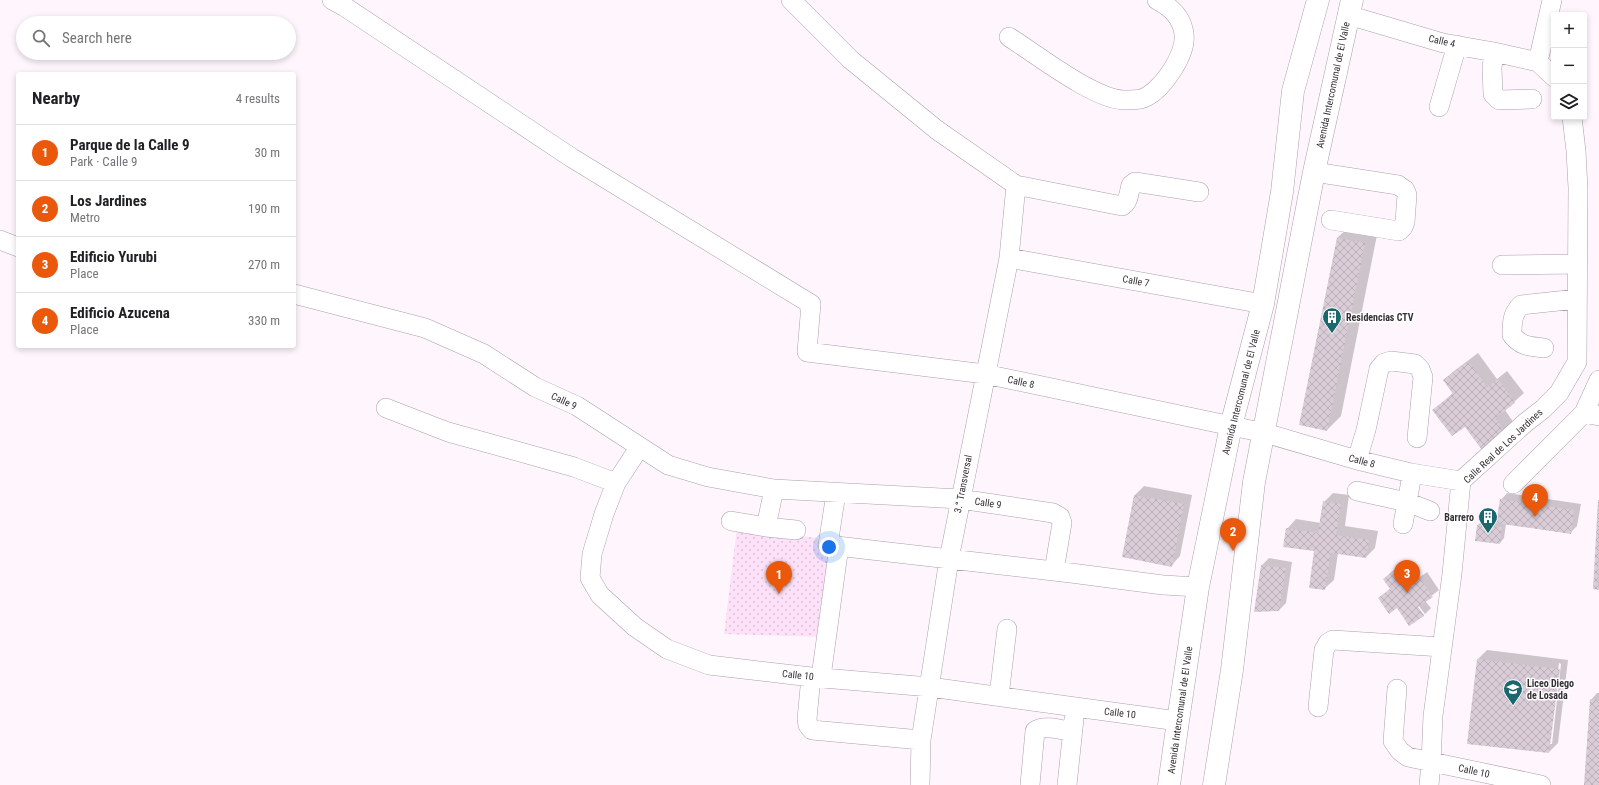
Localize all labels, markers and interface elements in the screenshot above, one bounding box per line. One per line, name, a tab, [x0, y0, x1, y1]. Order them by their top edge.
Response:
map controls	[1551, 12, 1587, 120]
button: +	[1551, 12, 1587, 48]
search box	[16, 16, 296, 60]
street label: Avenida Intercomunal de El Valle	[1314, 21, 1352, 149]
icon: search	[30, 27, 52, 49]
text: Search here	[62, 29, 132, 47]
street label: Calle 4	[1428, 33, 1456, 49]
button: −	[1551, 48, 1587, 84]
button: layers	[1551, 84, 1587, 120]
text: Nearby	[32, 88, 80, 108]
text: 4 results	[236, 91, 280, 106]
text: Parque de la Calle 9	[70, 136, 190, 154]
text: 1	[42, 145, 48, 160]
text: 30 m	[254, 145, 280, 160]
text: Park · Calle 9	[70, 154, 137, 169]
text: Los Jardines	[70, 192, 147, 210]
text: 2	[42, 201, 48, 216]
text: 190 m	[248, 201, 280, 216]
text: Metro	[70, 210, 100, 225]
text: Edificio Yurubi	[70, 248, 157, 266]
text: 3	[42, 257, 48, 272]
text: 270 m	[248, 257, 280, 272]
text: Place	[70, 266, 99, 281]
street label: Calle 7	[1122, 273, 1150, 289]
text: Edificio Azucena	[70, 304, 170, 322]
building icon: Residencias CTV	[1321, 306, 1343, 334]
place label: Residencias CTV	[1346, 312, 1414, 323]
text: 4	[42, 313, 48, 328]
text: 330 m	[248, 313, 280, 328]
text: Place	[70, 322, 99, 337]
street label: Avenida Intercomunal de El Valle	[1220, 328, 1262, 456]
street label: Calle 8	[1007, 374, 1035, 390]
street label: Calle 9	[549, 390, 579, 412]
street label: Calle Real de Los Jardines	[1461, 406, 1545, 485]
street label: Calle 8	[1348, 452, 1377, 470]
street label: 3.° Transversal	[952, 454, 974, 514]
pin: 4	[1522, 484, 1548, 517]
street label: Calle 9	[974, 496, 1002, 510]
building icon: Barrero	[1477, 506, 1499, 534]
place label: Barrero	[1444, 512, 1474, 523]
pin: 2	[1220, 518, 1246, 551]
your location	[819, 537, 839, 557]
pin: 3	[1394, 560, 1420, 593]
pin: 1	[766, 561, 792, 594]
street label: Avenida Intercomunal de El Valle	[1166, 645, 1194, 775]
street label: Calle 10	[782, 668, 815, 682]
school or university icon: Liceo Diego de Losada	[1502, 678, 1524, 706]
place label: Liceo Diego de Losada	[1527, 678, 1574, 701]
street label: Calle 10	[1103, 706, 1137, 720]
street label: Calle 10	[1457, 762, 1491, 780]

